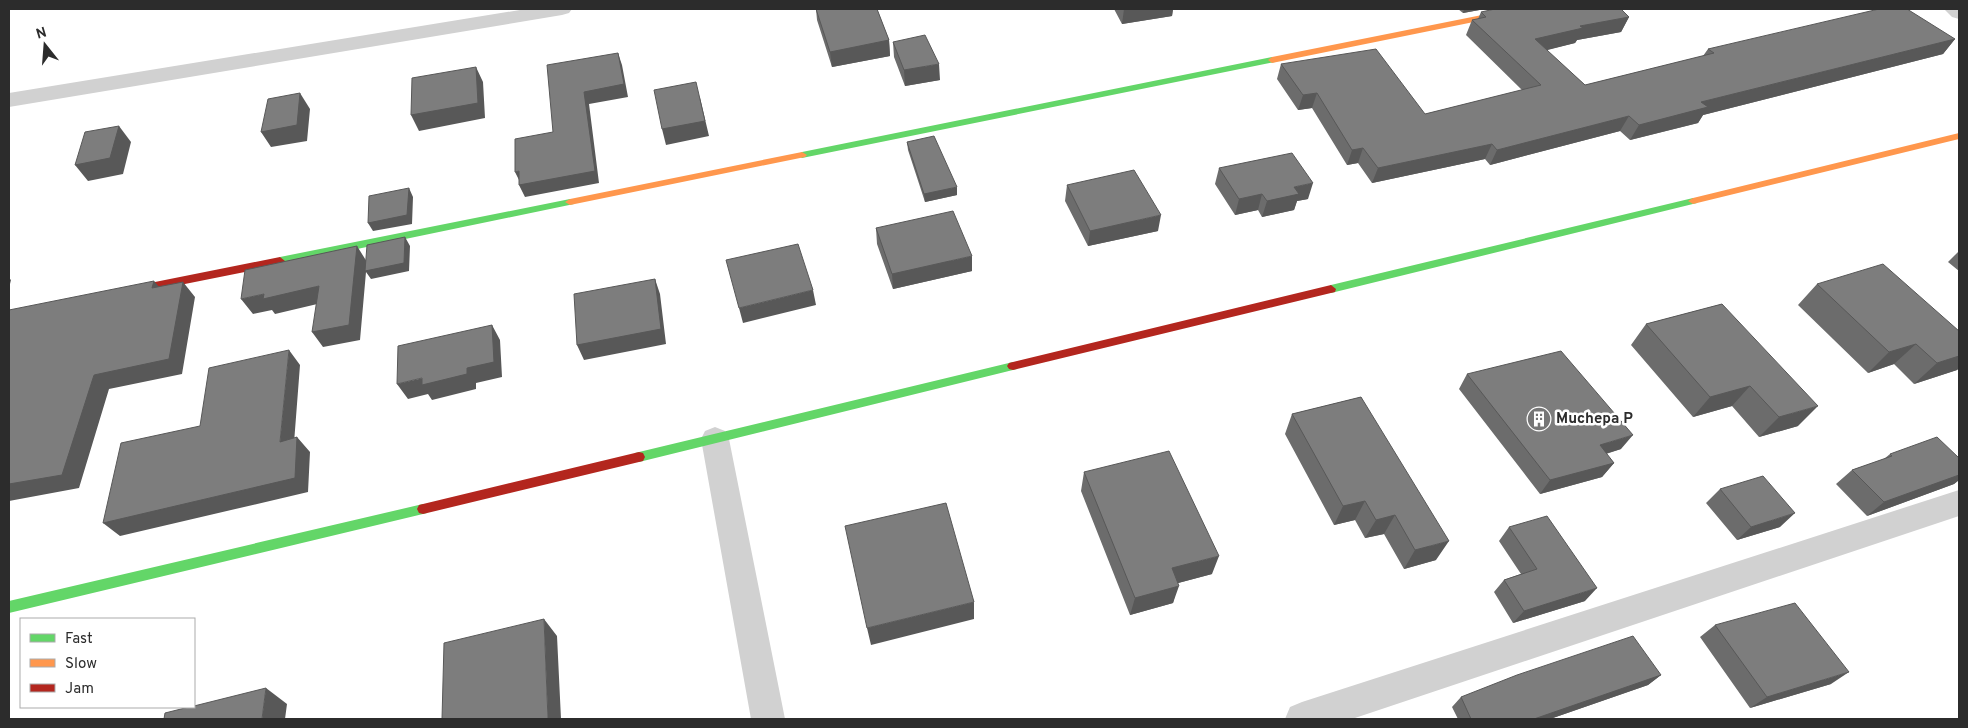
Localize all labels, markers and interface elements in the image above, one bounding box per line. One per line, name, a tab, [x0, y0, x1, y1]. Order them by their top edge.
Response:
north arrow	[20, 20, 70, 70]
text: N	[34, 24, 49, 44]
building icon: Muchepa P	[1526, 406, 1552, 432]
place label: Muchepa P	[1556, 410, 1633, 429]
legend	[20, 618, 195, 708]
text: Fast	[65, 630, 93, 649]
text: Slow	[65, 655, 97, 674]
text: Jam	[65, 680, 94, 699]

